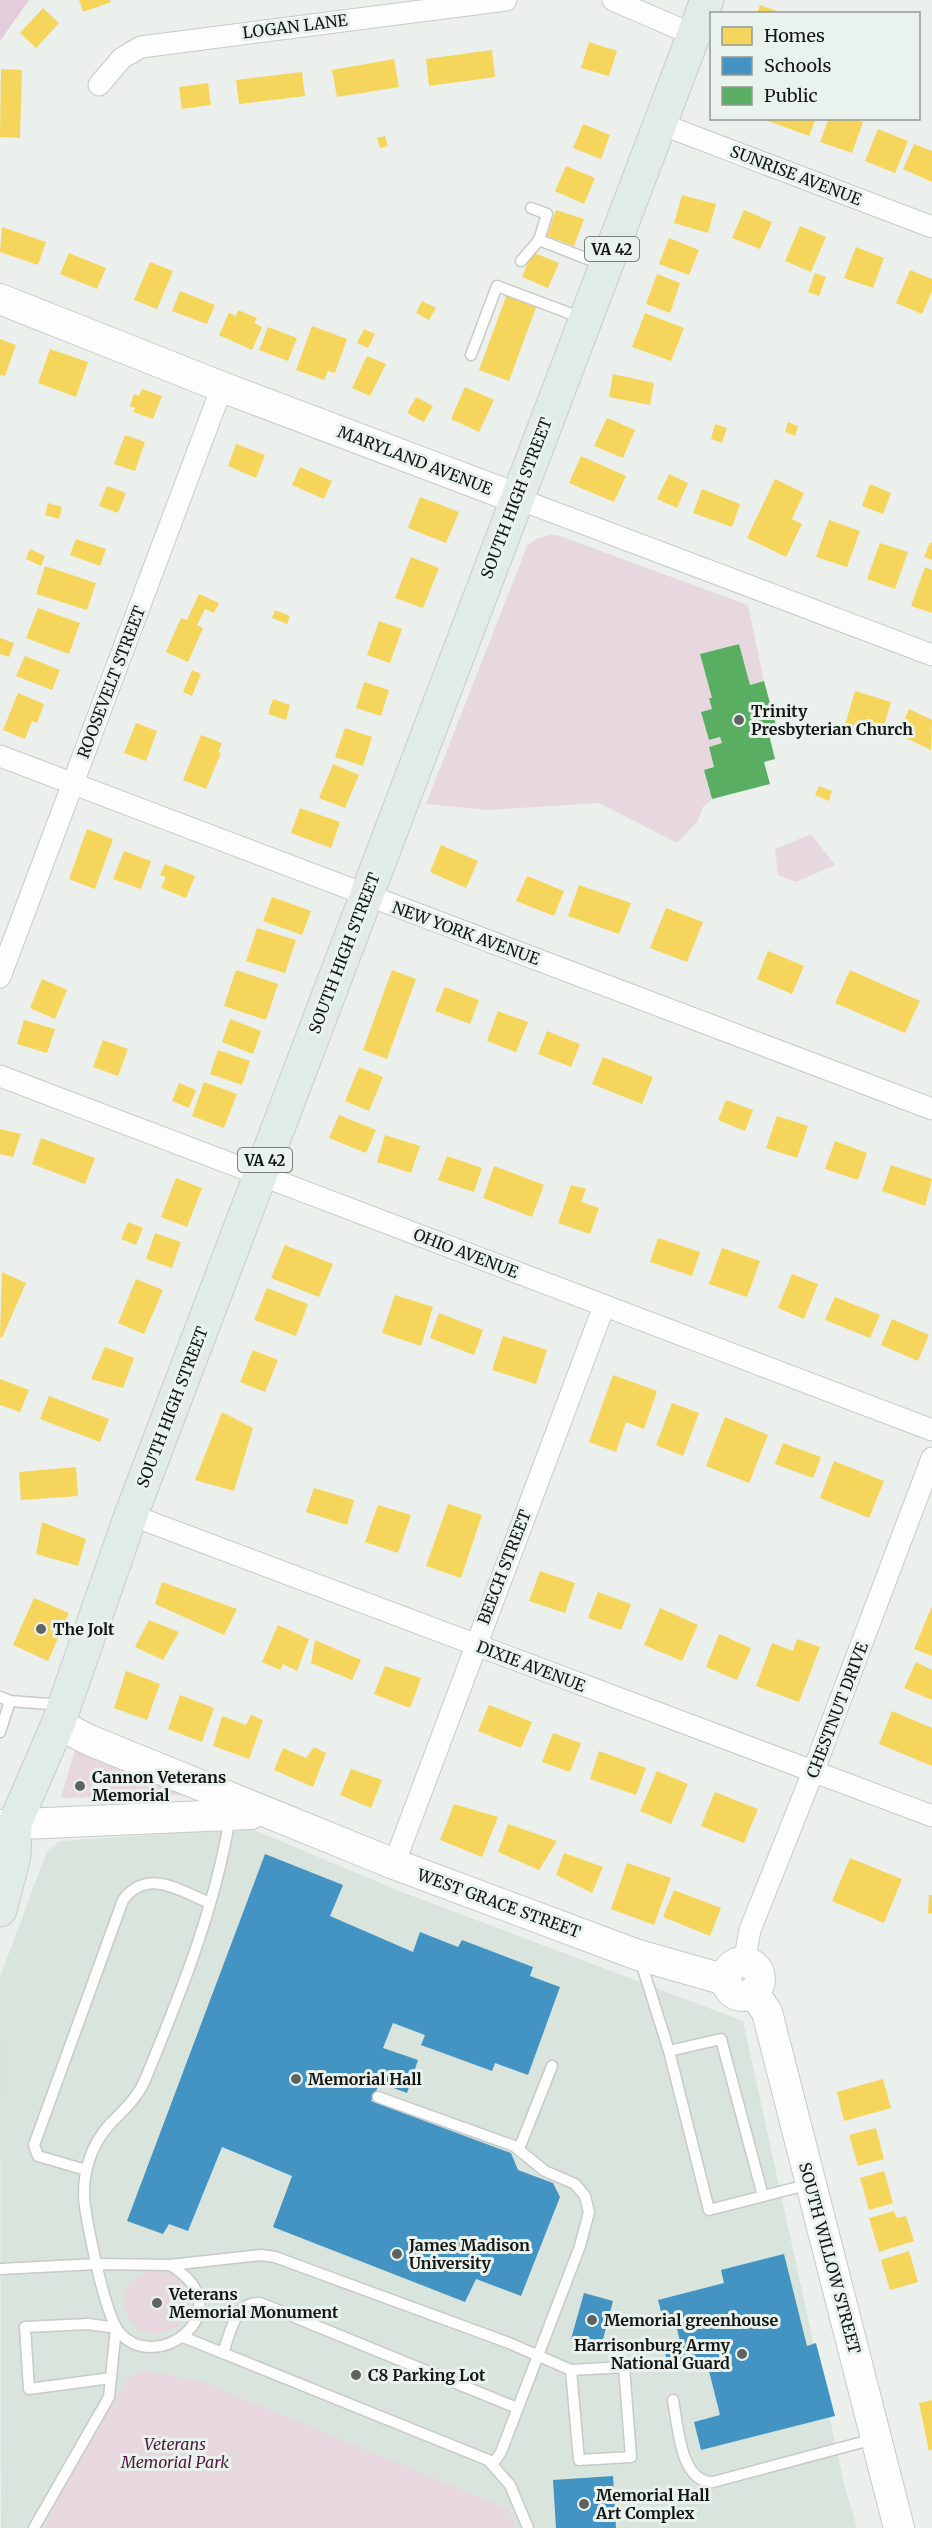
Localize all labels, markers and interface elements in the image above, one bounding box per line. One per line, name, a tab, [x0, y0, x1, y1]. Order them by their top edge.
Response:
street label: LOGAN LANE	[241, 10, 349, 42]
legend	[710, 12, 920, 120]
text: Homes	[764, 24, 825, 47]
text: Schools	[764, 54, 832, 77]
text: Public	[764, 84, 818, 107]
street label: SUNRISE AVENUE	[727, 141, 865, 210]
road number: VA 42	[585, 237, 639, 261]
street label: SOUTH HIGH STREET	[476, 415, 556, 581]
street label: MARYLAND AVENUE	[335, 421, 496, 499]
street label: ROOSEVELT STREET	[73, 603, 149, 761]
place label: Trinity Presbyterian Church	[751, 701, 913, 739]
marker: Trinity Presbyterian Church	[732, 713, 746, 727]
street label: SOUTH HIGH STREET	[304, 870, 384, 1036]
street label: NEW YORK AVENUE	[390, 897, 543, 969]
road number: VA 42	[238, 1148, 292, 1172]
street label: OHIO AVENUE	[411, 1224, 522, 1282]
street label: SOUTH HIGH STREET	[132, 1324, 212, 1490]
street label: BEECH STREET	[473, 1507, 535, 1627]
place label: The Jolt	[53, 1619, 115, 1639]
marker: The Jolt	[34, 1622, 48, 1636]
street label: DIXIE AVENUE	[474, 1636, 589, 1696]
street label: CHESTNUT DRIVE	[802, 1638, 872, 1781]
place label: Cannon Veterans Memorial	[92, 1767, 226, 1805]
marker: Cannon Veterans Memorial	[73, 1779, 87, 1793]
street label: WEST GRACE STREET	[414, 1864, 583, 1942]
place label: Memorial Hall	[308, 2069, 422, 2089]
marker: Memorial Hall	[289, 2072, 303, 2086]
street label: SOUTH WILLOW STREET	[795, 2160, 865, 2356]
place label: James Madison University	[408, 2235, 530, 2273]
marker: James Madison University	[390, 2247, 404, 2261]
place label: Veterans Memorial Monument	[168, 2284, 339, 2322]
marker: Veterans Memorial Monument	[150, 2296, 164, 2310]
place label: Memorial greenhouse	[604, 2310, 778, 2330]
marker: Memorial greenhouse	[585, 2313, 599, 2327]
place label: Harrisonburg Army National Guard	[574, 2335, 731, 2373]
marker: Harrisonburg Army National Guard	[735, 2347, 749, 2361]
place label: C8 Parking Lot	[368, 2365, 486, 2385]
marker: C8 Parking Lot	[349, 2368, 363, 2382]
park label: Veterans Memorial Park	[120, 2434, 229, 2472]
place label: Memorial Hall Art Complex	[595, 2485, 710, 2523]
marker: Memorial Hall Art Complex	[577, 2497, 591, 2511]

